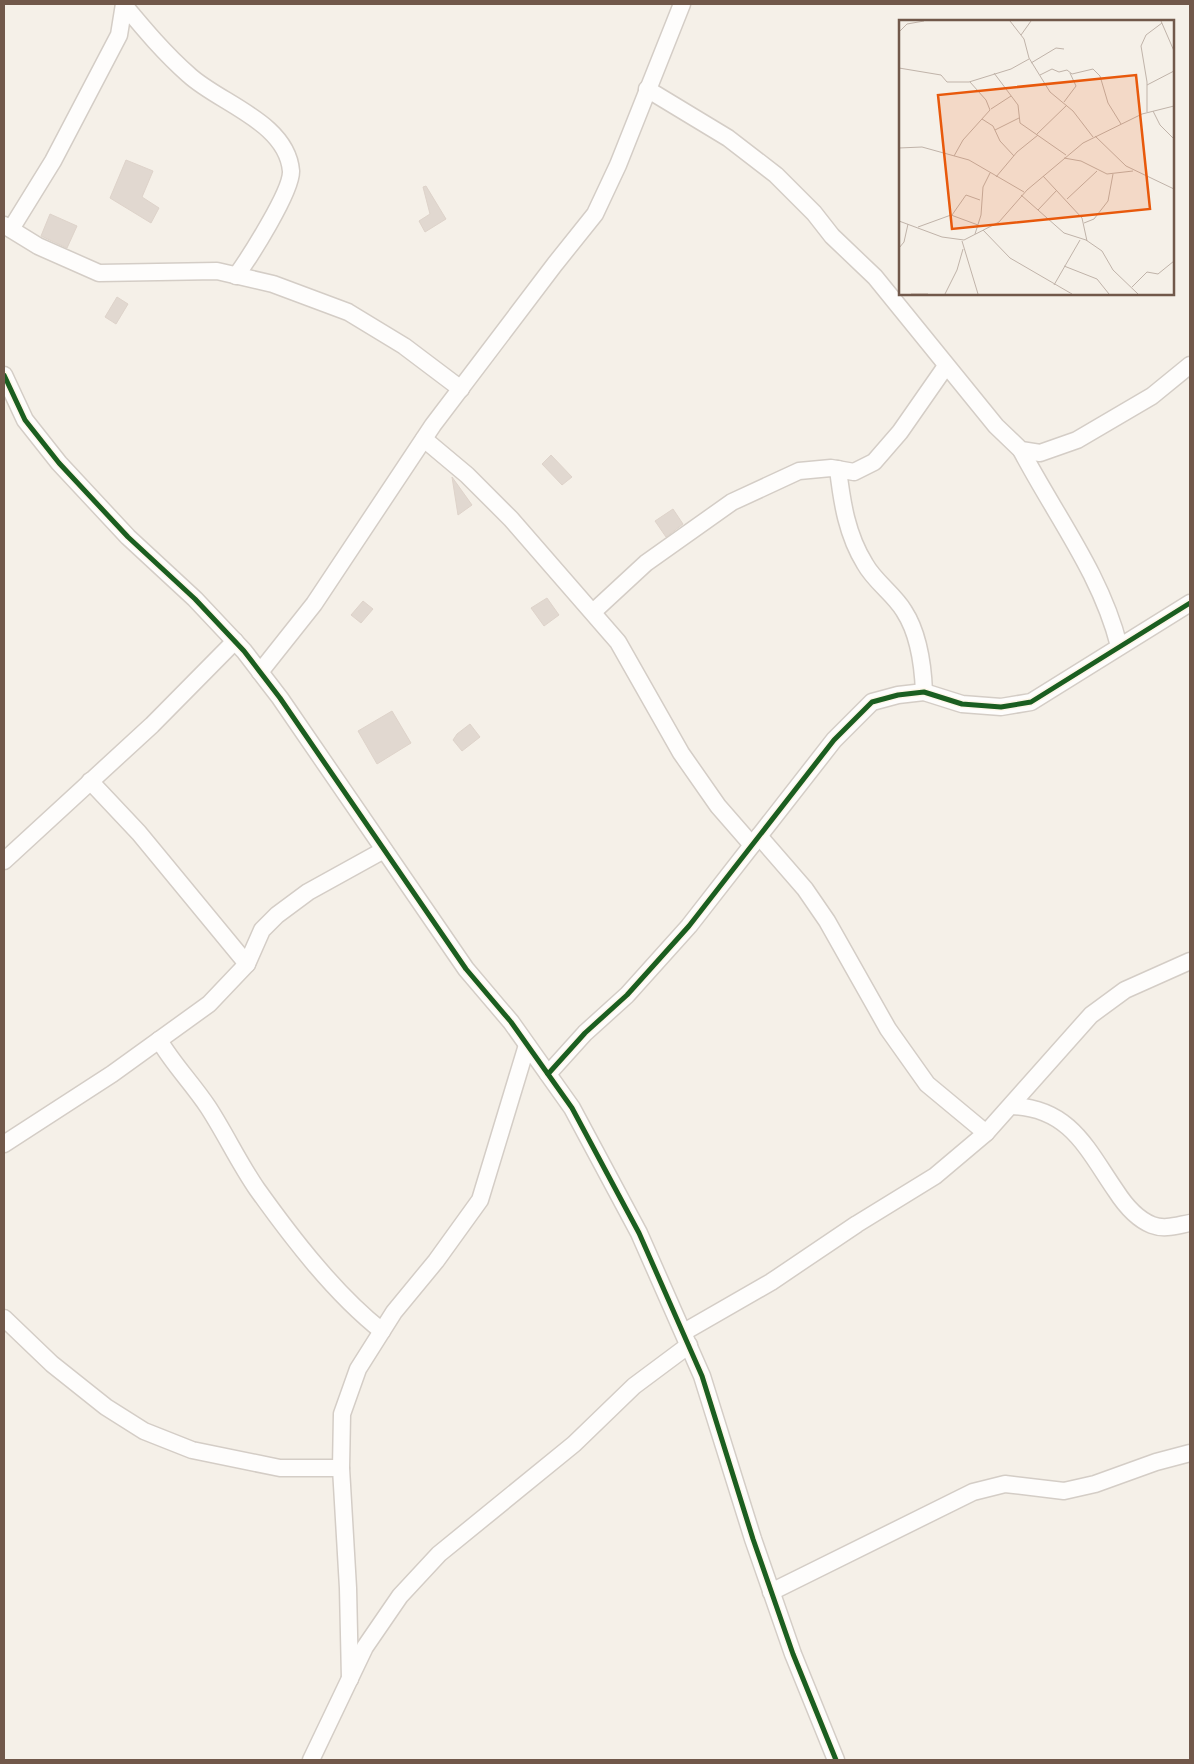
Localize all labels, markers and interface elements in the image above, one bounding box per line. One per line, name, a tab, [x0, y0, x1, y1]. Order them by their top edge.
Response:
inset map	[899, 20, 1174, 295]

